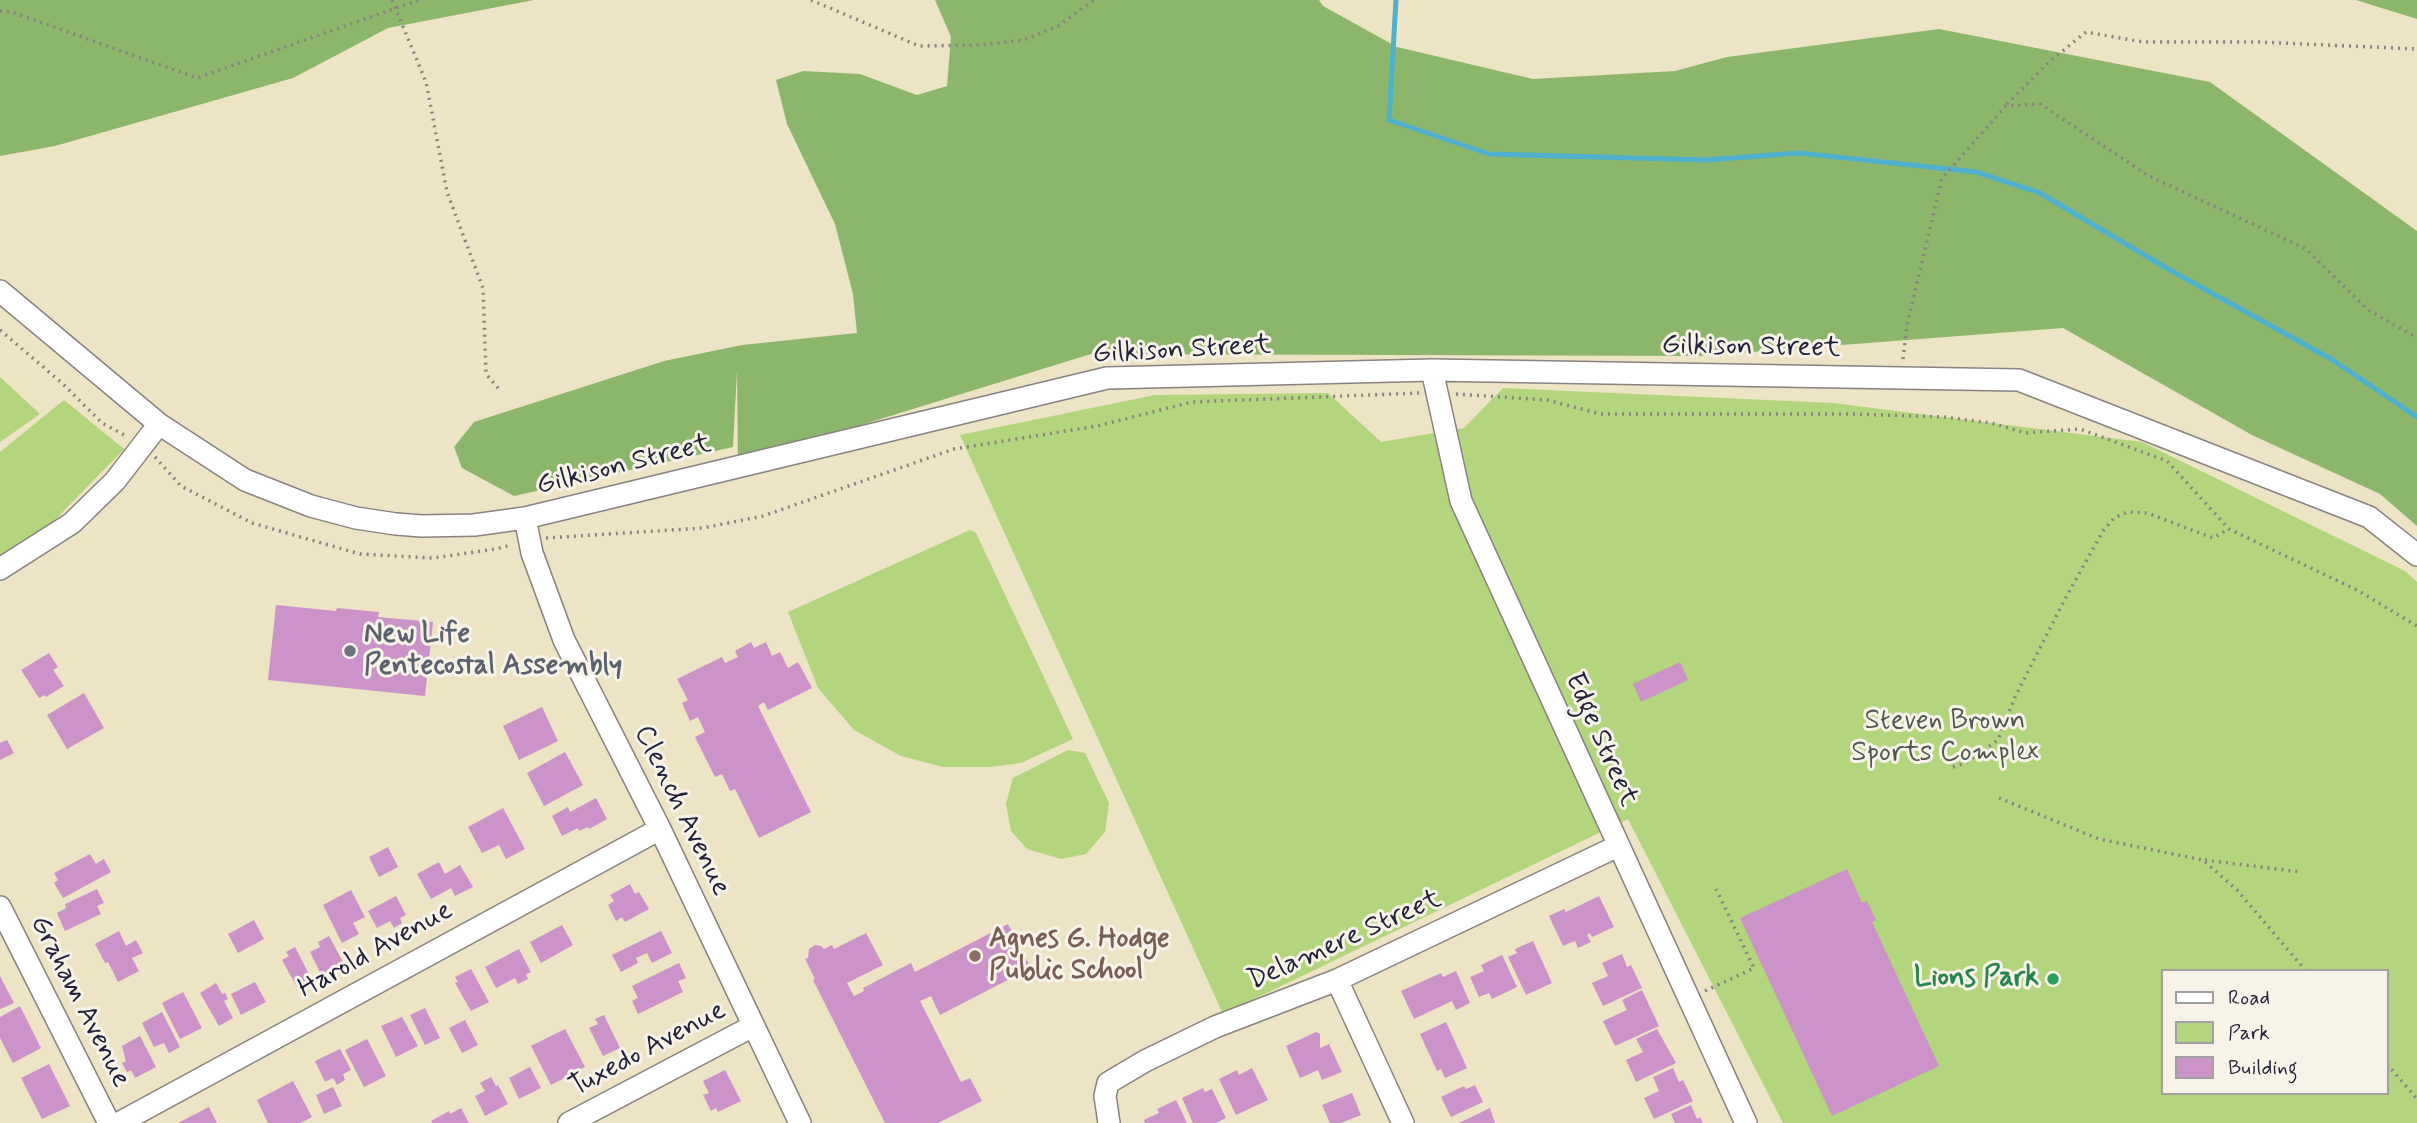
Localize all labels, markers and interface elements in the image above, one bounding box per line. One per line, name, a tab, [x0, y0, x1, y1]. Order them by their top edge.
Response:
street label: Gilkison Street	[1092, 330, 1272, 372]
street label: Gilkison Street	[1661, 330, 1841, 366]
street label: Gilkison Street	[533, 428, 715, 504]
place label: New Life Pentecostal Assembly	[364, 618, 622, 684]
marker: New Life Pentecostal Assembly	[342, 643, 358, 659]
street label: Edge Street	[1556, 668, 1644, 812]
park label: Steven Brown Sports Complex	[1851, 705, 2039, 771]
street label: Clench Avenue	[625, 720, 737, 902]
street label: Delamere Street	[1243, 883, 1447, 999]
street label: Harold Avenue	[293, 895, 459, 1007]
street label: Graham Avenue	[21, 910, 137, 1094]
place label: Agnes G. Hodge Public School	[989, 923, 1170, 989]
marker: Agnes G. Hodge Public School	[967, 948, 983, 964]
place label: Lions Park	[1914, 962, 2039, 996]
legend	[2162, 969, 2389, 1095]
marker: Lions Park	[2045, 971, 2061, 987]
text: Road	[2228, 984, 2270, 1012]
street label: Tuxedo Avenue	[564, 995, 732, 1105]
text: Park	[2228, 1019, 2270, 1047]
text: Building	[2228, 1054, 2298, 1082]

